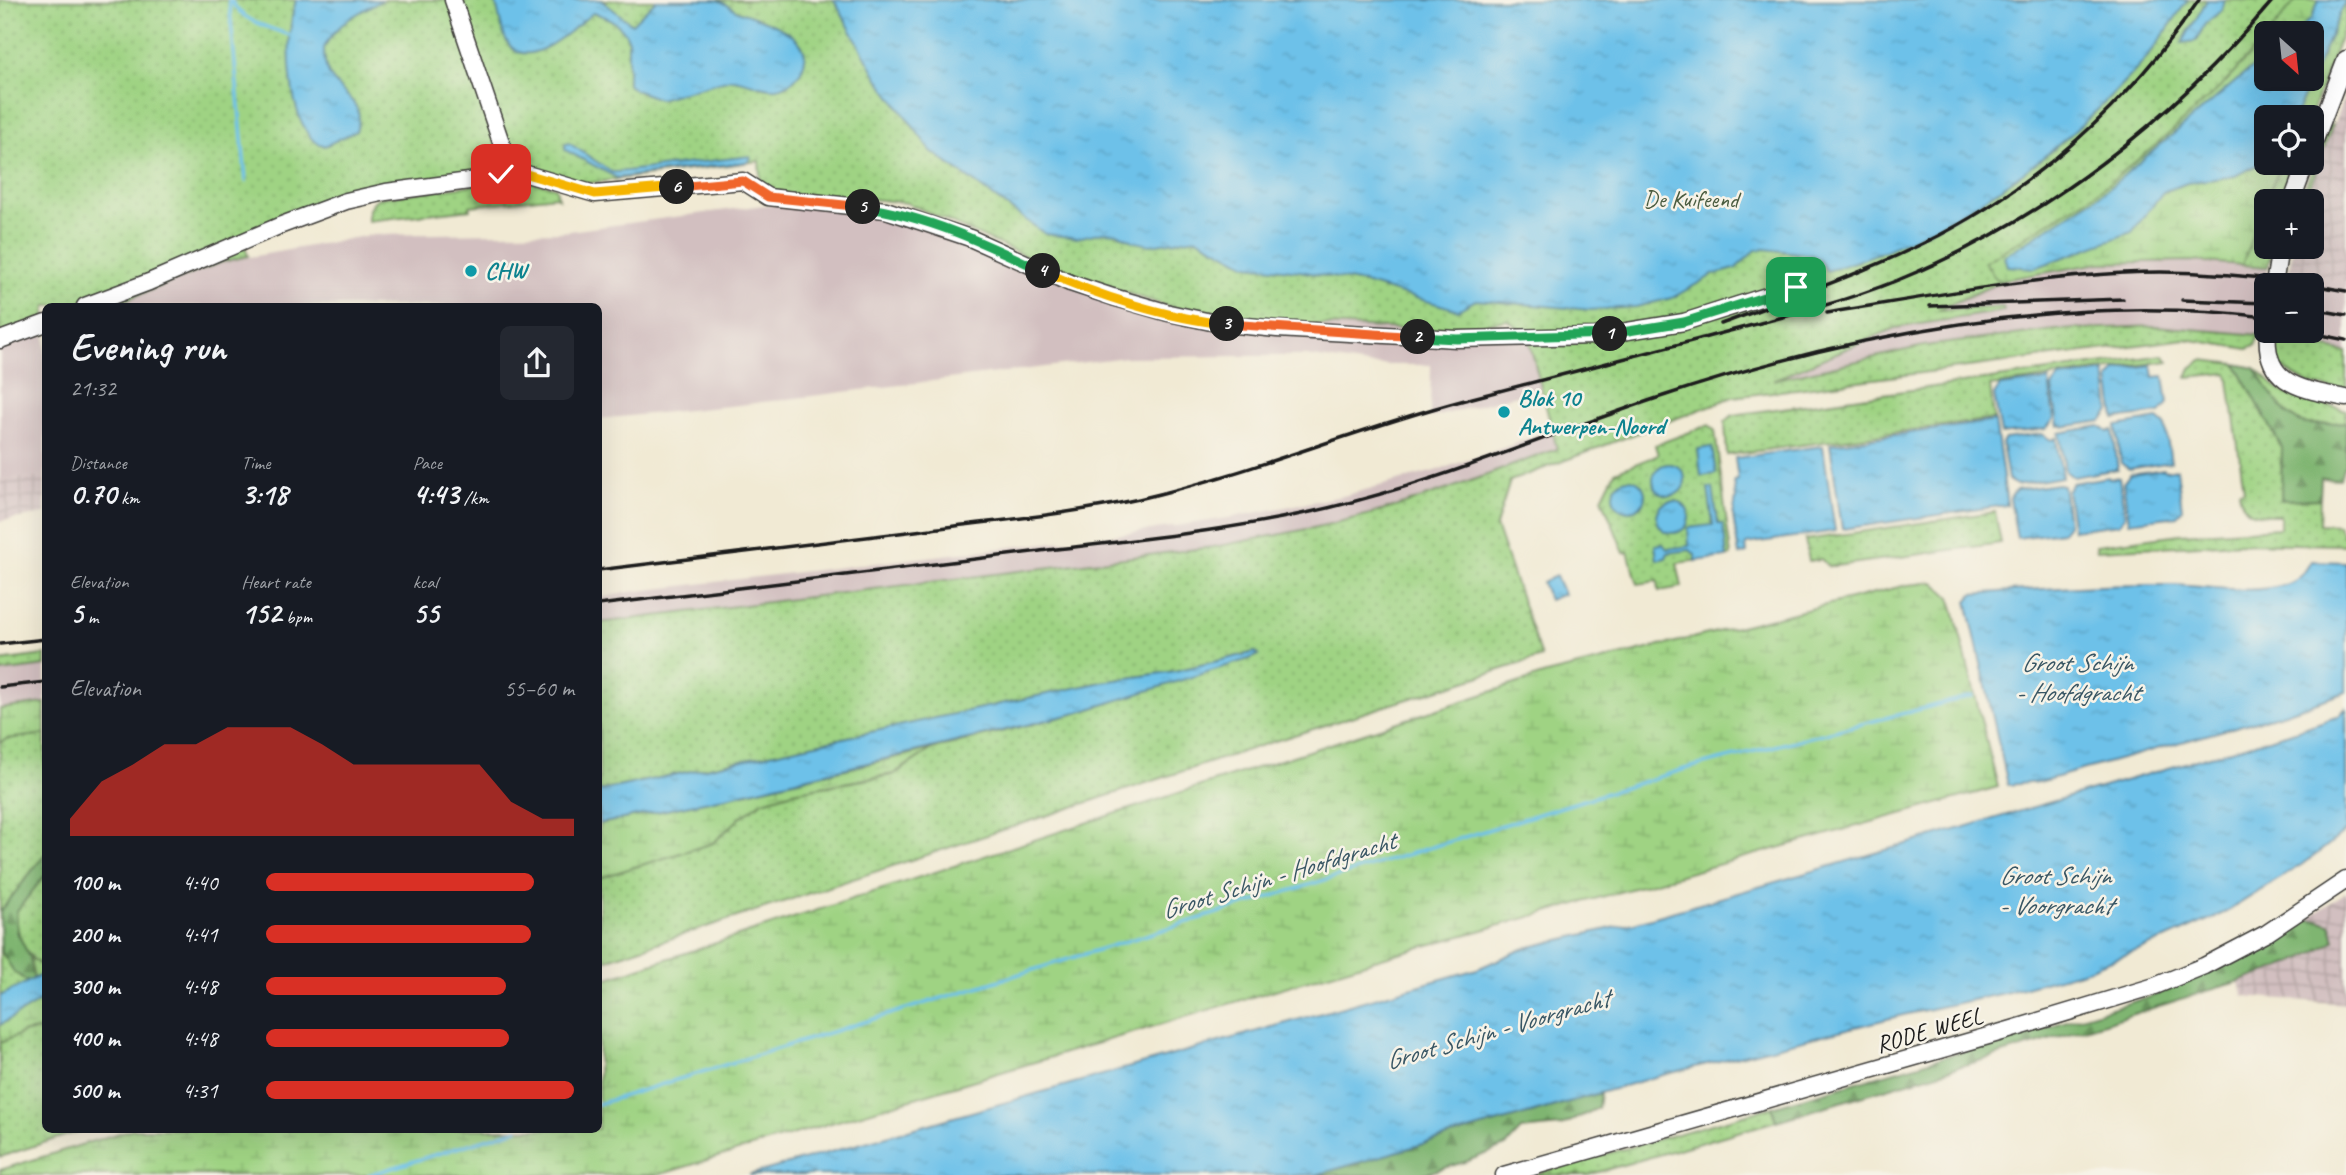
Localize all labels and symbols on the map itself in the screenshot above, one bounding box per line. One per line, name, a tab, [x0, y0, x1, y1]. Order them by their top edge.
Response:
north arrow	[2254, 21, 2324, 91]
pin	[471, 144, 531, 204]
pin: 6	[660, 170, 694, 204]
park label: De Kuifeend	[1644, 184, 1742, 214]
pin: 5	[846, 190, 880, 224]
pin: 4	[1026, 254, 1060, 288]
place label: CHW	[485, 256, 530, 286]
pin	[1766, 257, 1826, 317]
marker: CHW	[463, 263, 479, 279]
pin: 3	[1210, 306, 1244, 342]
pin: 1	[1592, 316, 1628, 352]
pin: 2	[1400, 320, 1436, 354]
place label: Blok 10 Antwerpen-Noord	[1518, 383, 1669, 441]
marker: Blok 10 Antwerpen-Noord	[1496, 404, 1512, 420]
water label: Groot Schijn - Hoofdgracht	[2015, 646, 2145, 709]
water label: Groot Schijn - Hoofdgracht	[1158, 823, 1404, 927]
water label: Groot Schijn - Voorgracht	[1998, 859, 2118, 922]
water label: Groot Schijn - Voorgracht	[1381, 980, 1619, 1077]
street label: RODE WEEL	[1872, 1000, 1986, 1059]

